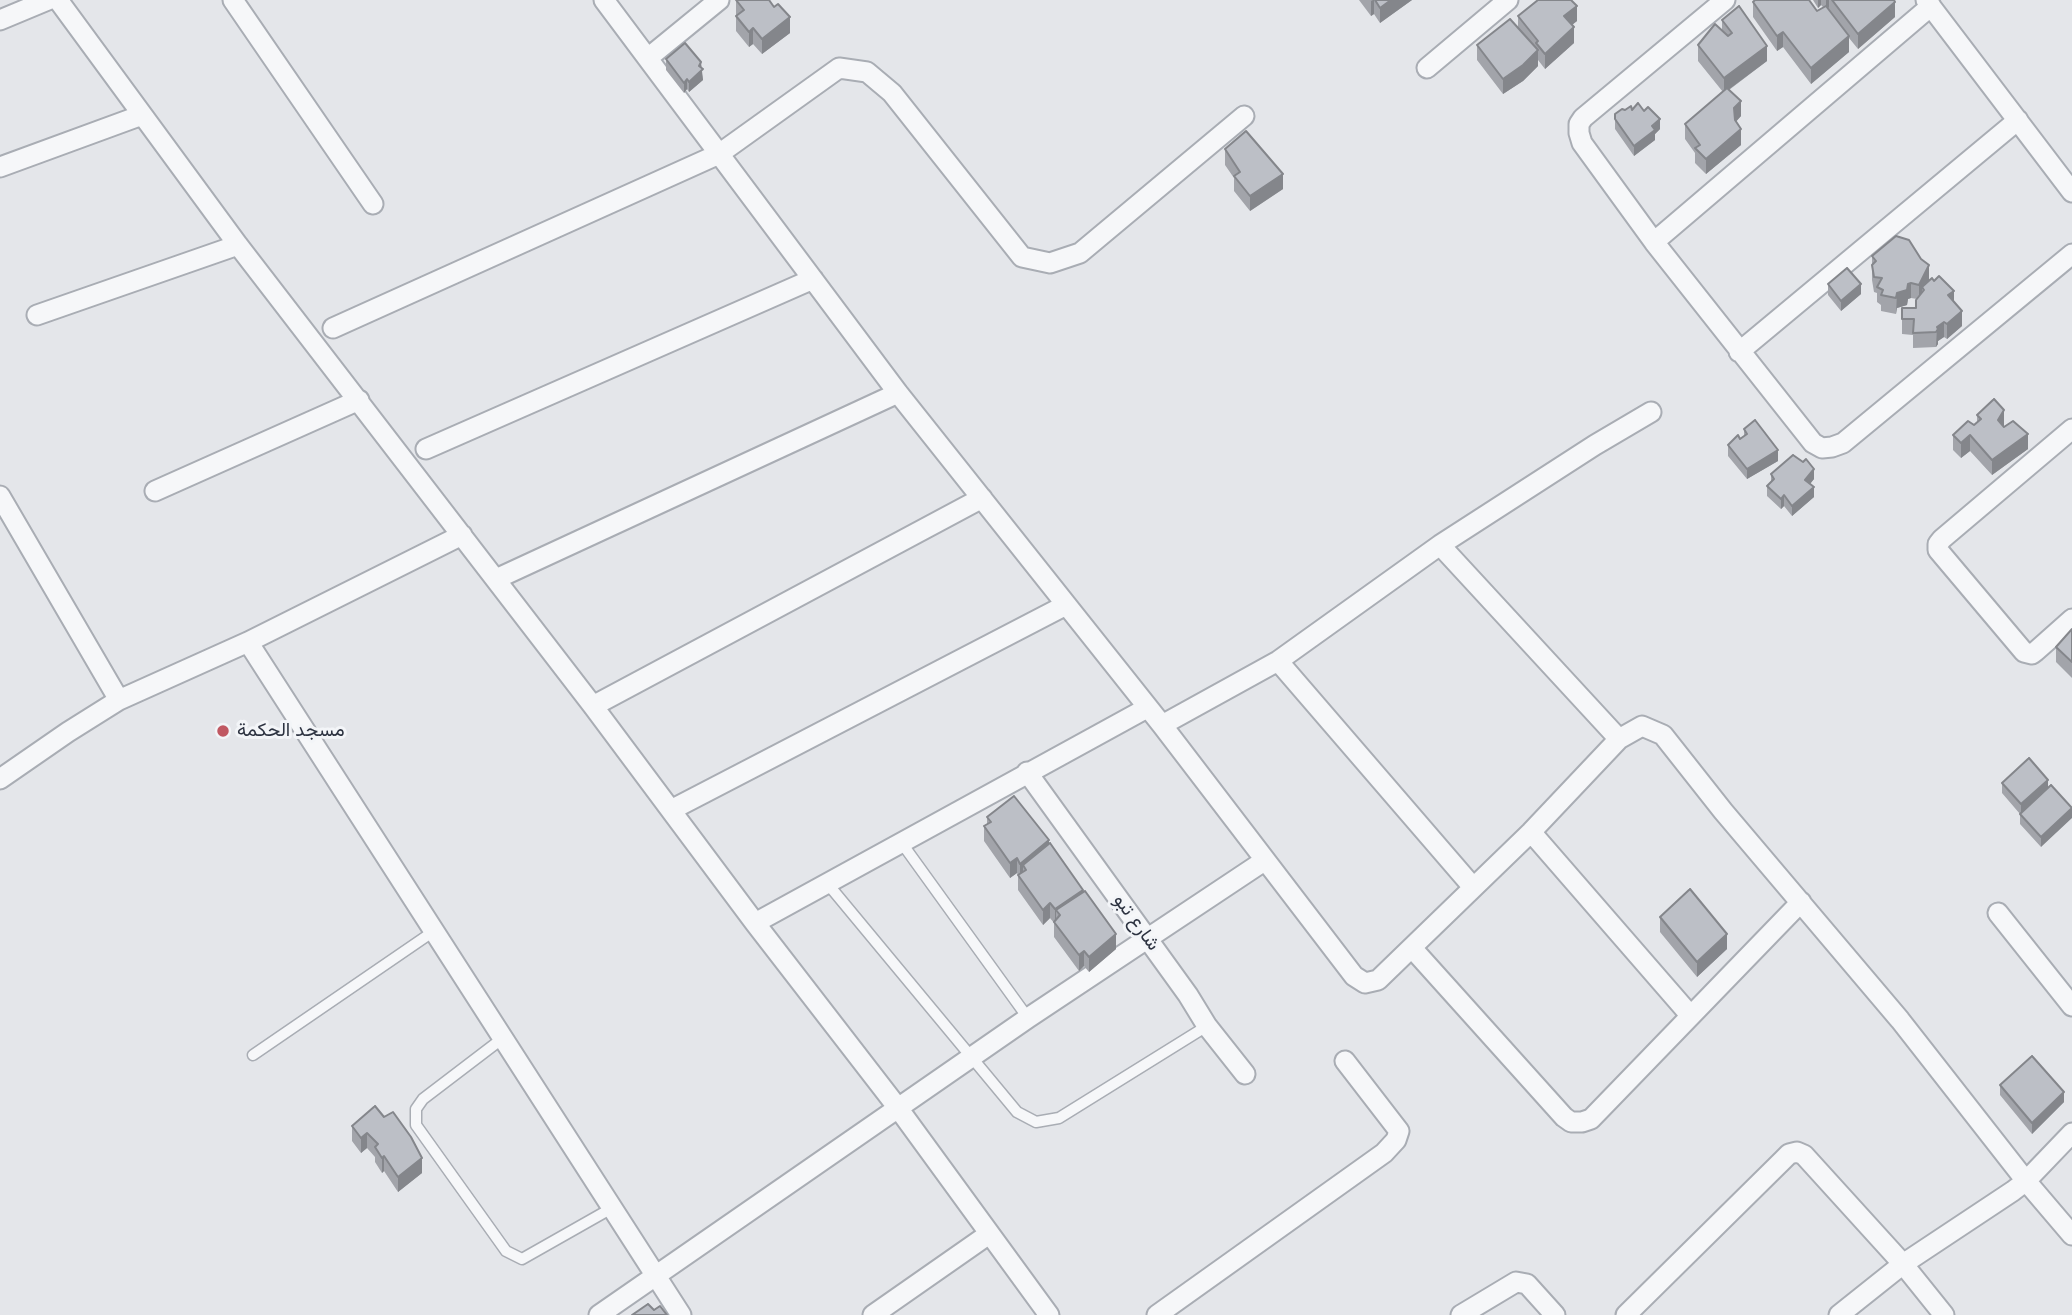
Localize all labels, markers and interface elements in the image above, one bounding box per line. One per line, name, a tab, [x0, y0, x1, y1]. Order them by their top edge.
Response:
place label: مسجد الحكمة	[237, 720, 345, 742]
marker: مسجد الحكمة	[215, 723, 231, 739]
street label: شارع تبو	[1108, 890, 1164, 956]

